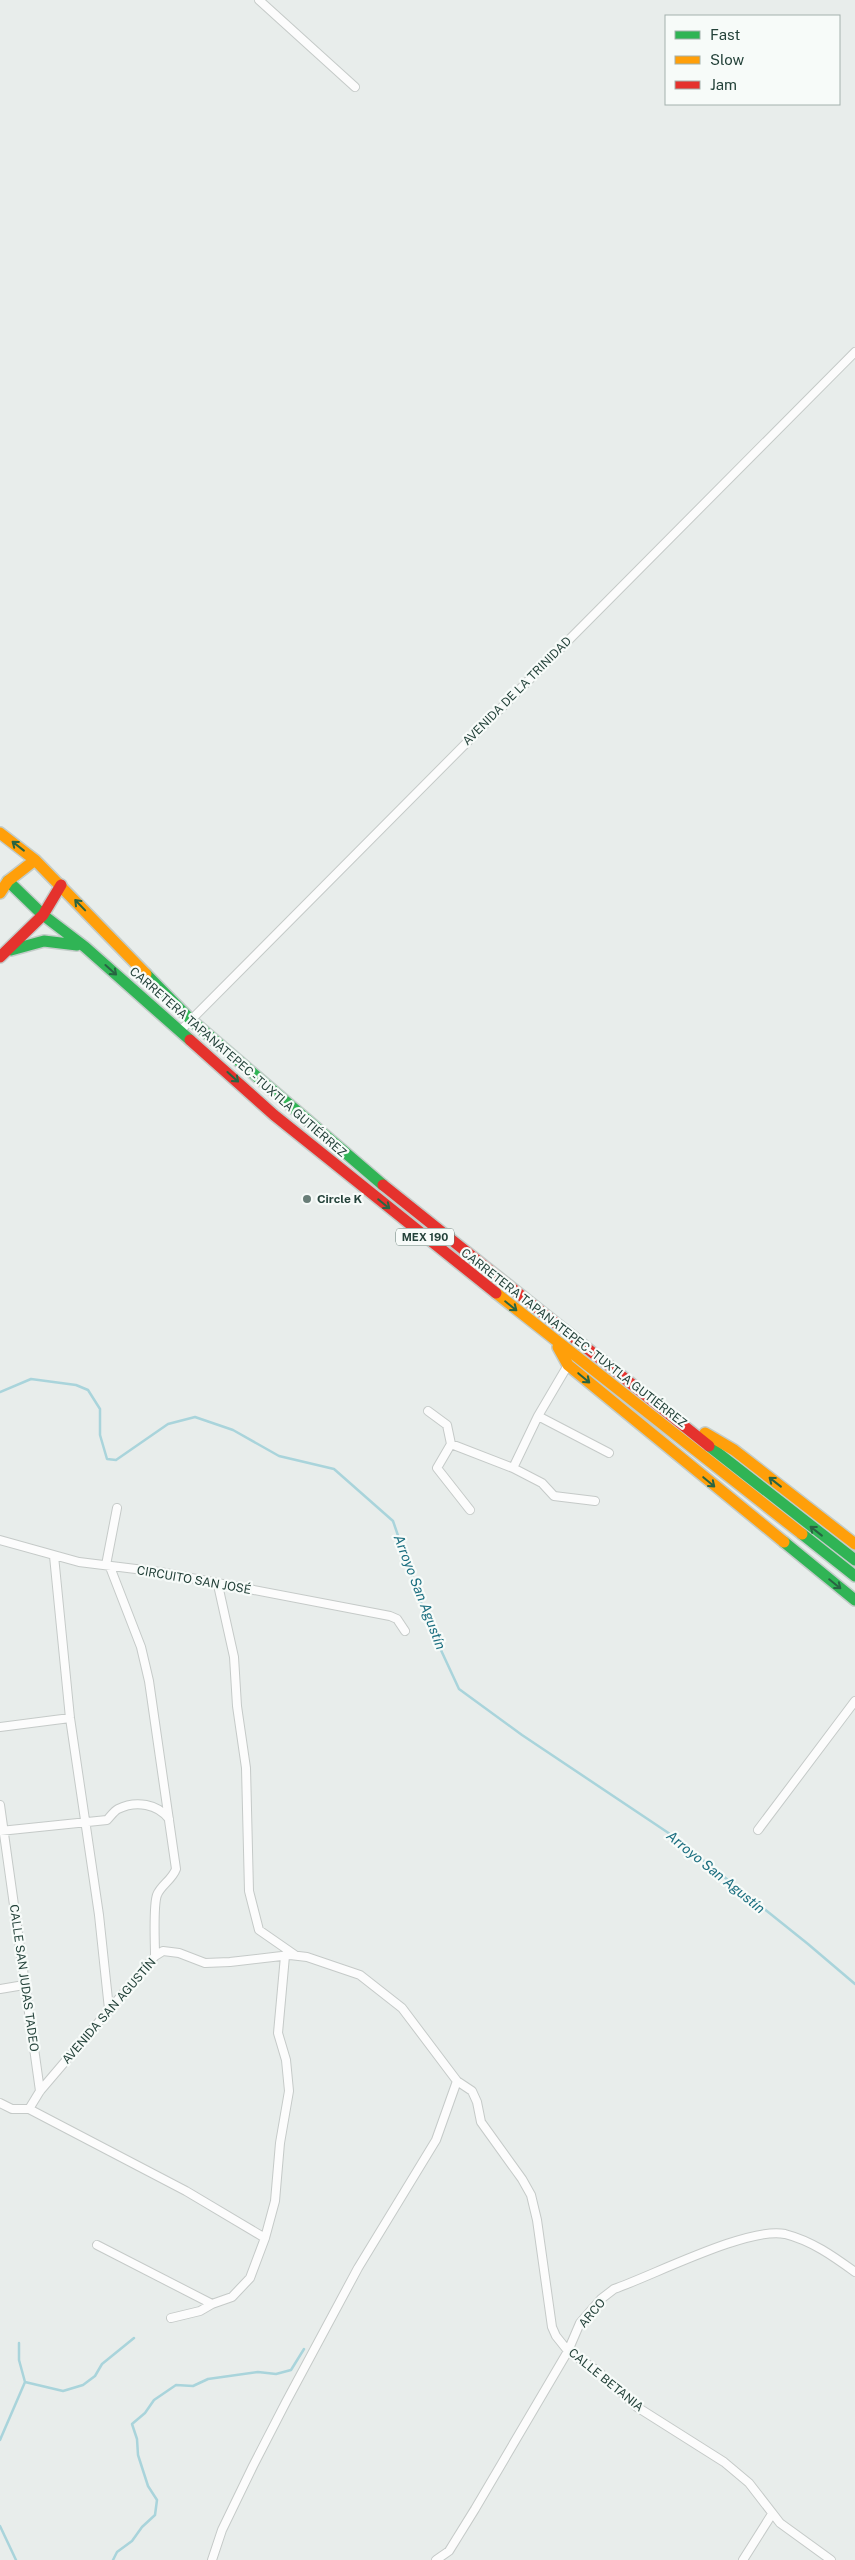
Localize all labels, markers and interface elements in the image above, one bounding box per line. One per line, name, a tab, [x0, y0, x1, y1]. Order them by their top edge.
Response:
legend	[665, 15, 840, 105]
text: Fast	[710, 26, 740, 43]
text: Slow	[710, 51, 745, 68]
text: Jam	[710, 76, 737, 93]
street label: AVENIDA DE LA TRINIDAD	[460, 634, 574, 748]
one-way arrow	[11, 841, 24, 852]
one-way arrow	[74, 898, 86, 911]
street label: CARRETERA TAPANATEPEC - TUXTLA GUTIÉRREZ	[127, 964, 349, 1160]
one-way arrow	[104, 965, 117, 976]
one-way arrow	[226, 1071, 239, 1083]
place label: Circle K	[317, 1192, 362, 1206]
marker: Circle K	[301, 1193, 313, 1205]
one-way arrow	[377, 1199, 390, 1210]
road number: MEX 190	[396, 1228, 454, 1246]
street label: CARRETERA TAPANATEPEC - TUXTLA GUTIÉRREZ	[458, 1246, 690, 1431]
one-way arrow	[504, 1300, 517, 1311]
one-way arrow	[577, 1372, 590, 1383]
one-way arrow	[702, 1476, 715, 1487]
one-way arrow	[769, 1476, 782, 1487]
one-way arrow	[810, 1525, 823, 1536]
water label: Arroyo San Agustín	[391, 1532, 449, 1652]
street label: CIRCUITO SAN JOSÉ	[136, 1563, 252, 1597]
one-way arrow	[828, 1579, 841, 1590]
water label: Arroyo San Agustín	[664, 1828, 768, 1917]
street label: CALLE SAN JUDAS TADEO	[7, 1903, 41, 2053]
street label: AVENIDA SAN AGUSTÍN	[59, 1955, 159, 2067]
street label: ARCO	[576, 2295, 608, 2330]
street label: CALLE BETANIA	[566, 2346, 647, 2415]

